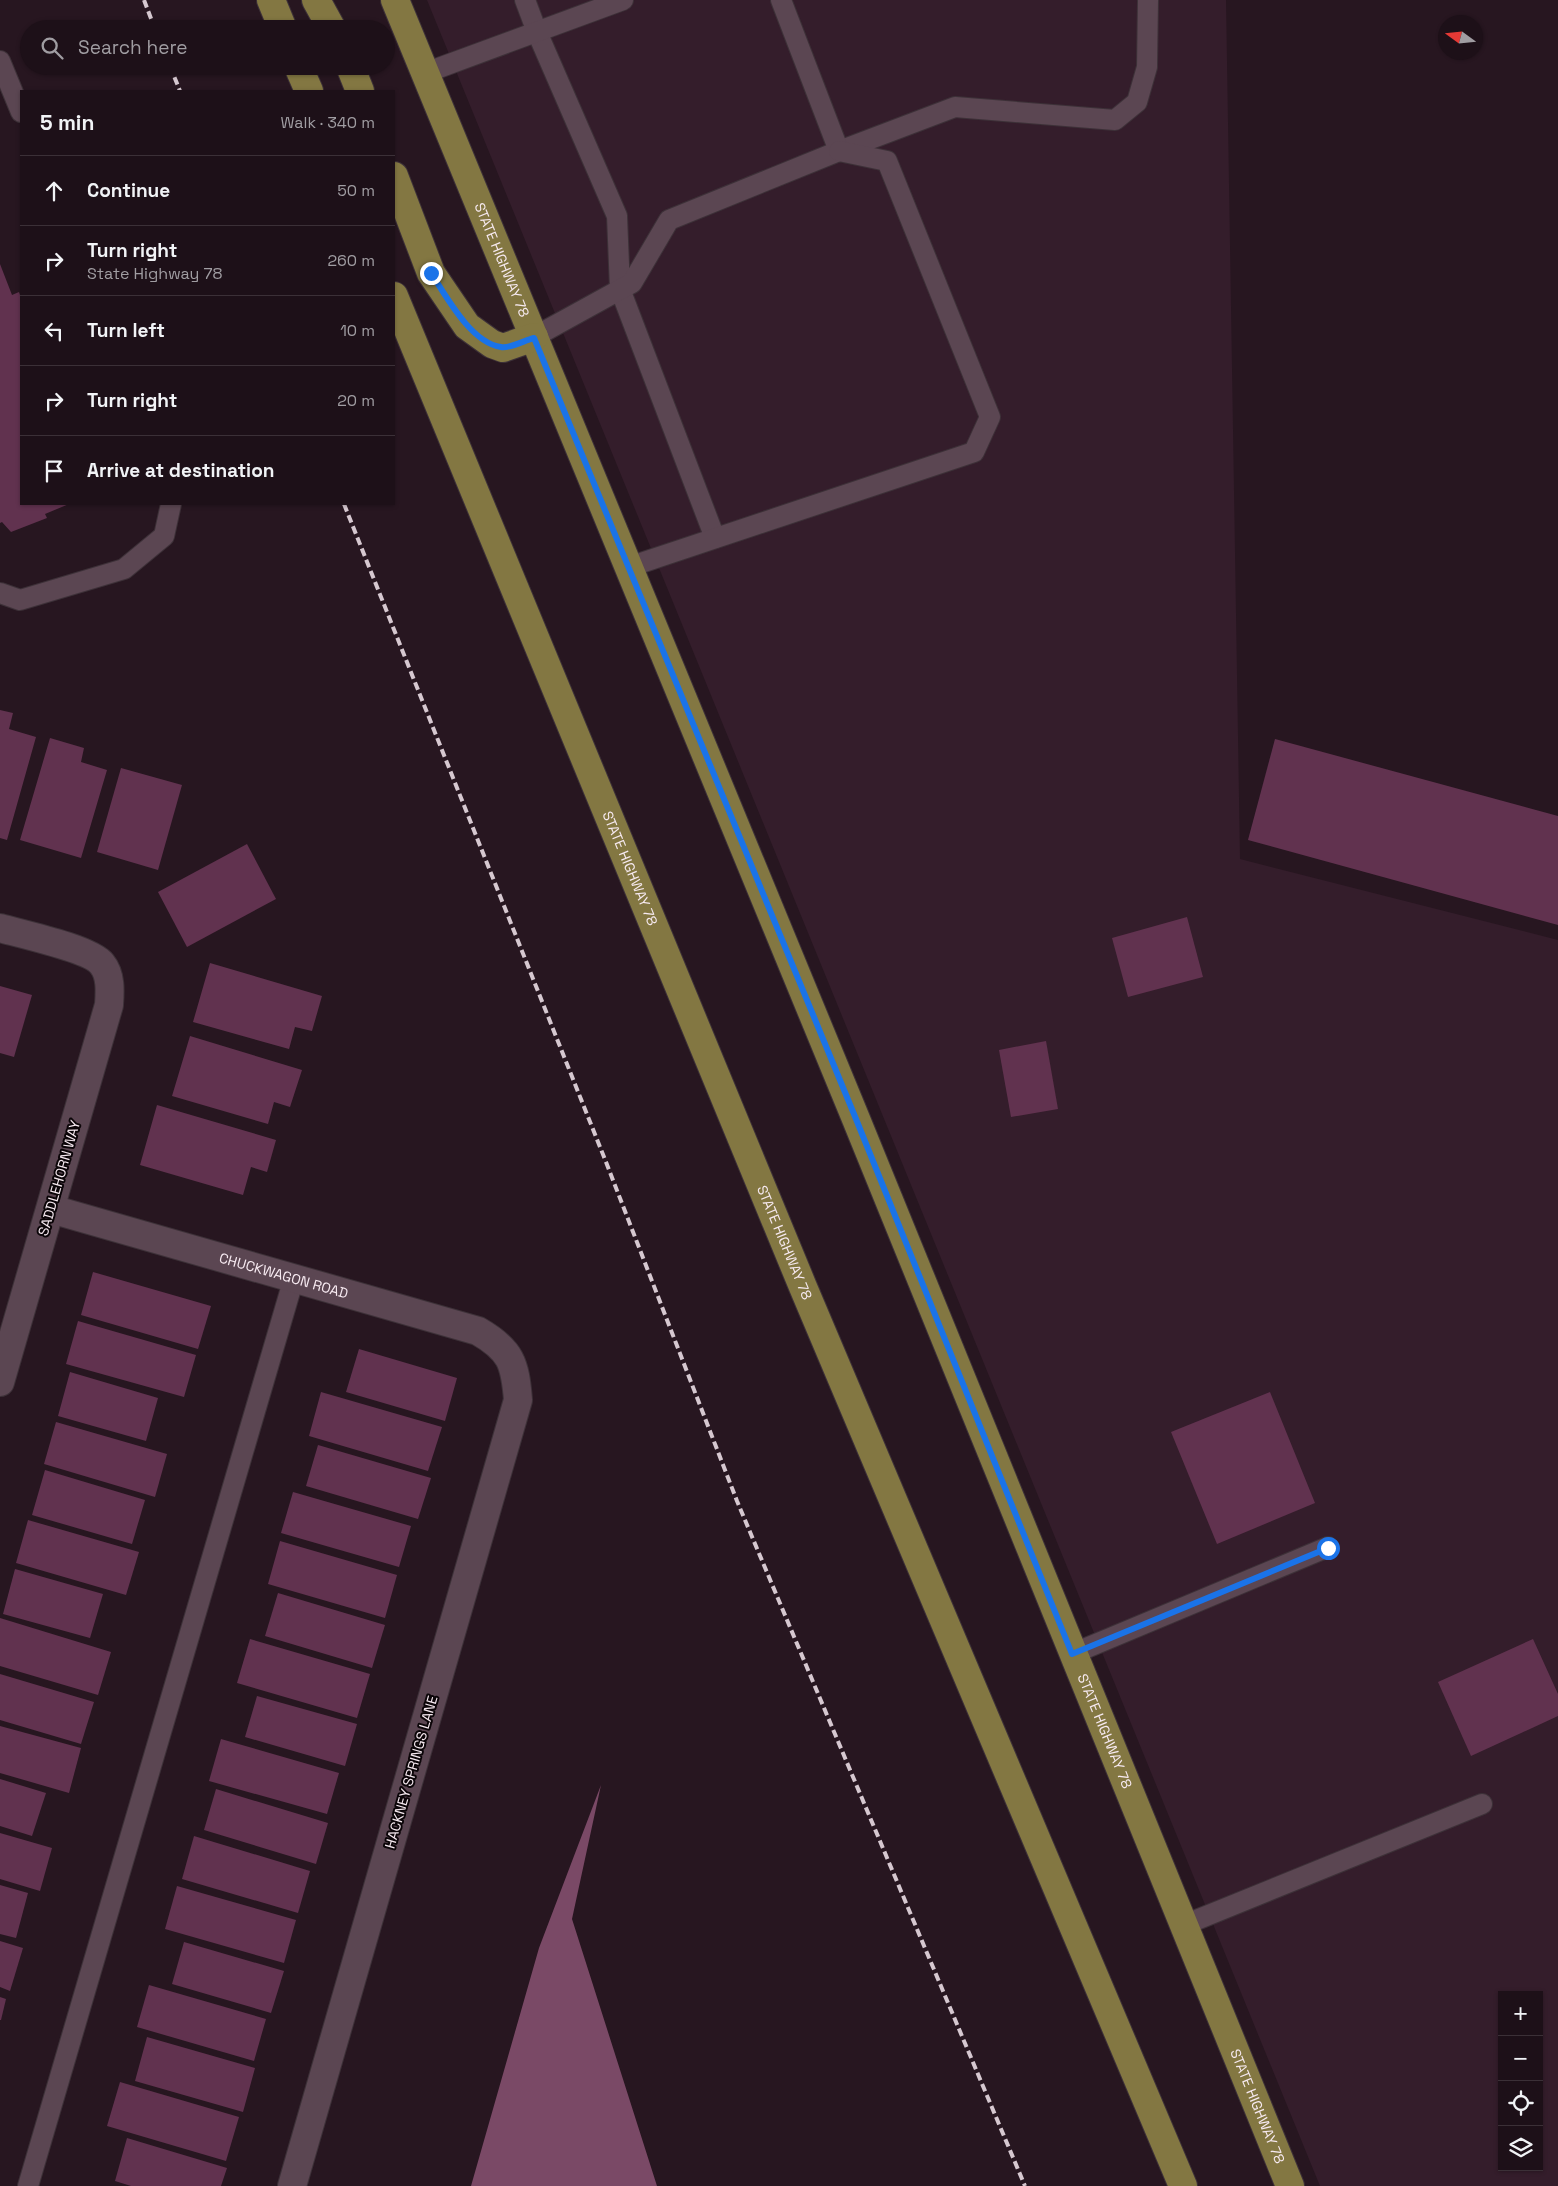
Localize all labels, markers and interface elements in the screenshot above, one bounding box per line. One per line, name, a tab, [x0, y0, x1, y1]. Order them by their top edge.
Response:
north arrow	[1438, 15, 1483, 60]
search box	[20, 20, 395, 75]
icon: search	[38, 34, 66, 62]
text: Search here	[78, 35, 188, 60]
text: 5 min	[40, 109, 94, 136]
text: Walk · 340 m	[280, 112, 375, 133]
icon: ahead	[40, 177, 68, 205]
text: Continue	[87, 178, 170, 203]
text: 50 m	[337, 180, 375, 201]
street label: STATE HIGHWAY 78	[470, 200, 534, 320]
text: Turn right	[87, 238, 177, 263]
icon: right	[40, 247, 68, 275]
text: 260 m	[327, 250, 375, 271]
route end	[420, 262, 443, 285]
text: State Highway 78	[87, 263, 222, 284]
icon: left	[40, 317, 68, 345]
text: Turn left	[87, 318, 165, 343]
text: 10 m	[340, 320, 375, 341]
icon: right	[40, 387, 68, 415]
text: Turn right	[87, 388, 177, 413]
text: 20 m	[337, 390, 375, 411]
icon: arrive	[40, 457, 68, 485]
text: Arrive at destination	[87, 458, 275, 483]
street label: STATE HIGHWAY 78	[599, 808, 662, 928]
street label: SADDLEHORN WAY	[34, 1118, 84, 1238]
street label: STATE HIGHWAY 78	[753, 1183, 816, 1303]
street label: CHUCKWAGON ROAD	[217, 1249, 350, 1302]
route start	[1317, 1537, 1340, 1560]
street label: STATE HIGHWAY 78	[1074, 1671, 1136, 1791]
street label: HACKNEY SPRINGS LANE	[381, 1693, 441, 1850]
map controls	[1498, 1991, 1543, 2171]
button: +	[1498, 1991, 1543, 2036]
button: −	[1498, 2036, 1543, 2081]
street label: STATE HIGHWAY 78	[1226, 2046, 1289, 2166]
button: locate	[1498, 2081, 1543, 2126]
button: layers	[1498, 2126, 1543, 2171]

